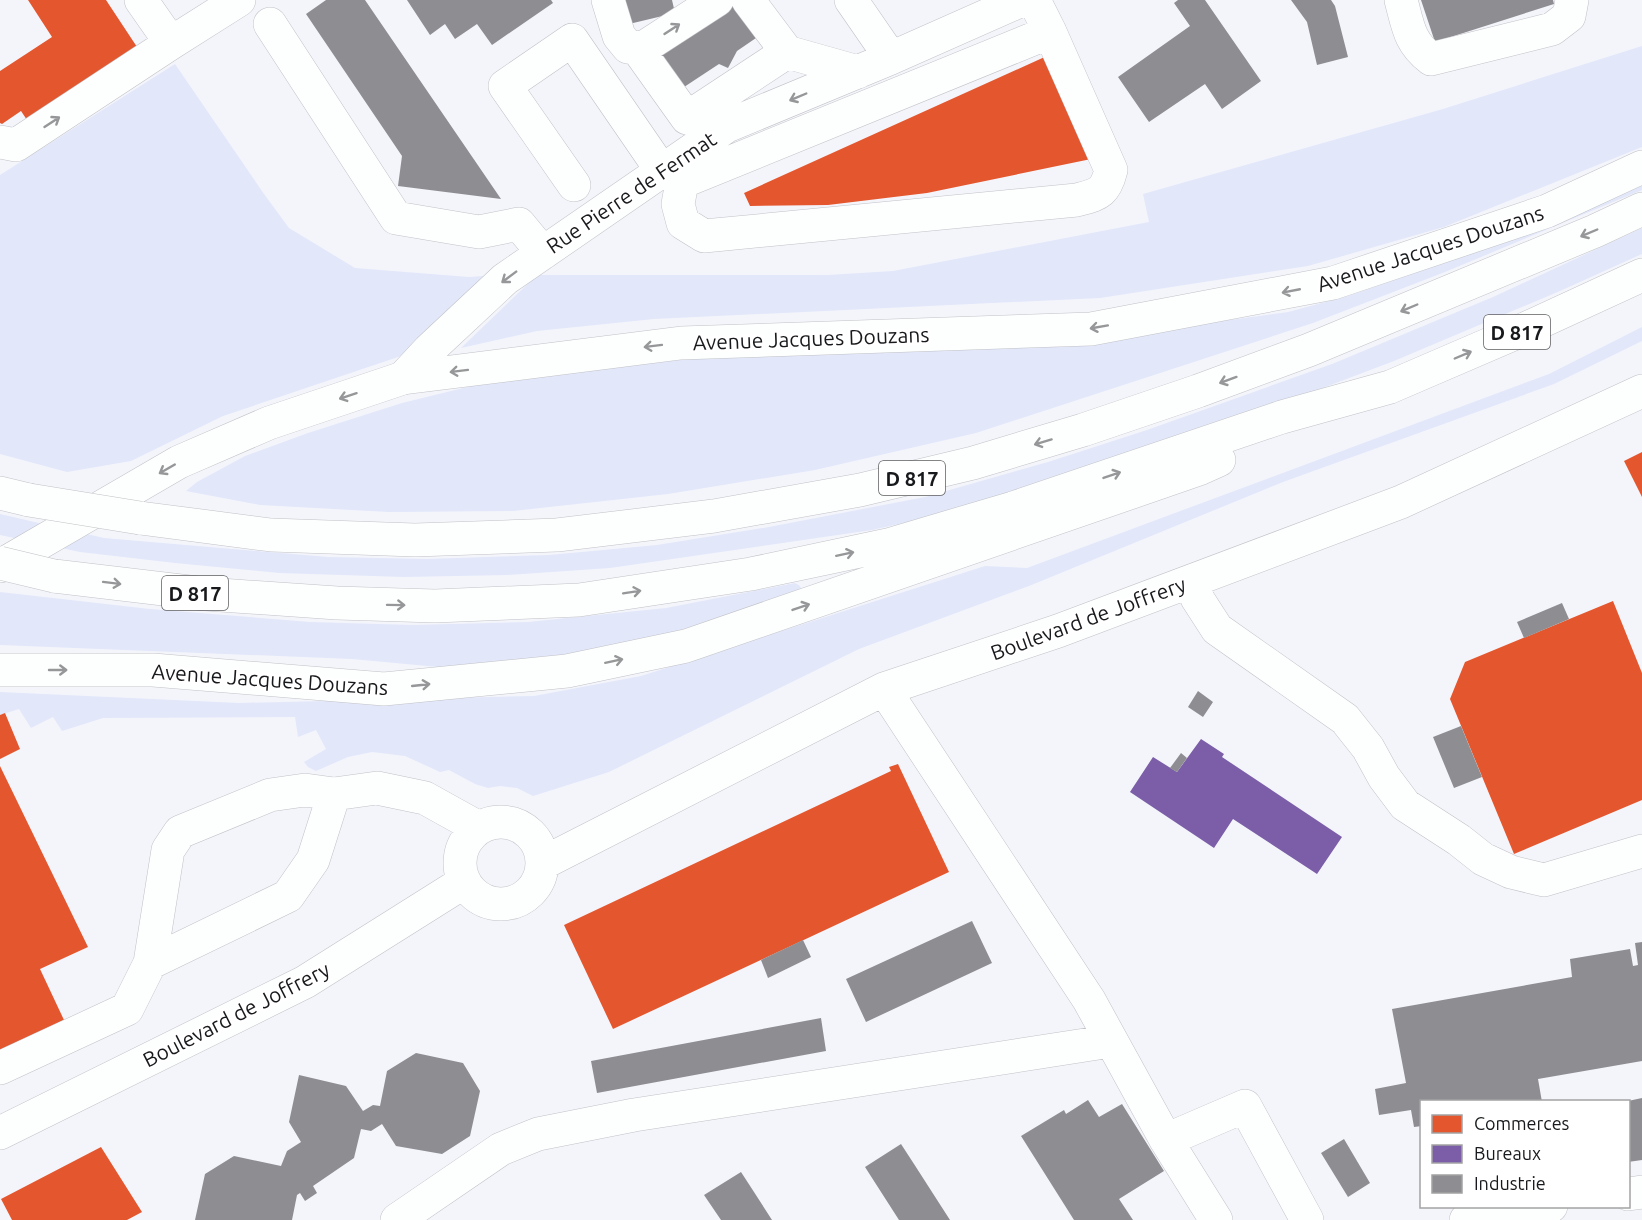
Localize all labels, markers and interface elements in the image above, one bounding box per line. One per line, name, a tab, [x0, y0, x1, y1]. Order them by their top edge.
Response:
one-way arrow	[663, 23, 680, 35]
one-way arrow	[790, 91, 808, 103]
one-way arrow	[43, 116, 59, 128]
street label: Rue Pierre de Fermat	[542, 126, 720, 258]
street label: Avenue Jacques Douzans	[1314, 200, 1546, 296]
one-way arrow	[1580, 228, 1598, 239]
one-way arrow	[501, 270, 517, 283]
one-way arrow	[1281, 286, 1301, 297]
one-way arrow	[1400, 303, 1418, 314]
road number: D 817	[1484, 315, 1550, 349]
street label: Avenue Jacques Douzans	[692, 322, 930, 354]
one-way arrow	[1090, 322, 1109, 333]
one-way arrow	[643, 341, 663, 352]
one-way arrow	[1454, 349, 1472, 360]
one-way arrow	[450, 365, 470, 376]
one-way arrow	[1219, 376, 1237, 387]
one-way arrow	[339, 392, 358, 403]
one-way arrow	[1034, 437, 1053, 448]
road number: D 817	[879, 461, 945, 495]
one-way arrow	[159, 463, 176, 475]
one-way arrow	[1102, 468, 1121, 479]
one-way arrow	[835, 548, 854, 560]
street label: Boulevard de Joffrery	[987, 571, 1189, 665]
road number: D 817	[162, 576, 228, 610]
one-way arrow	[102, 578, 121, 589]
one-way arrow	[622, 586, 641, 597]
one-way arrow	[385, 599, 405, 611]
one-way arrow	[791, 601, 810, 612]
one-way arrow	[603, 655, 623, 666]
street label: Avenue Jacques Douzans	[151, 659, 389, 699]
one-way arrow	[48, 664, 68, 676]
one-way arrow	[410, 679, 430, 690]
street label: Boulevard de Joffrery	[139, 957, 333, 1071]
legend	[1420, 1100, 1630, 1208]
text: Commerces	[1474, 1113, 1570, 1133]
text: Bureaux	[1474, 1143, 1541, 1163]
text: Industrie	[1474, 1173, 1546, 1193]

